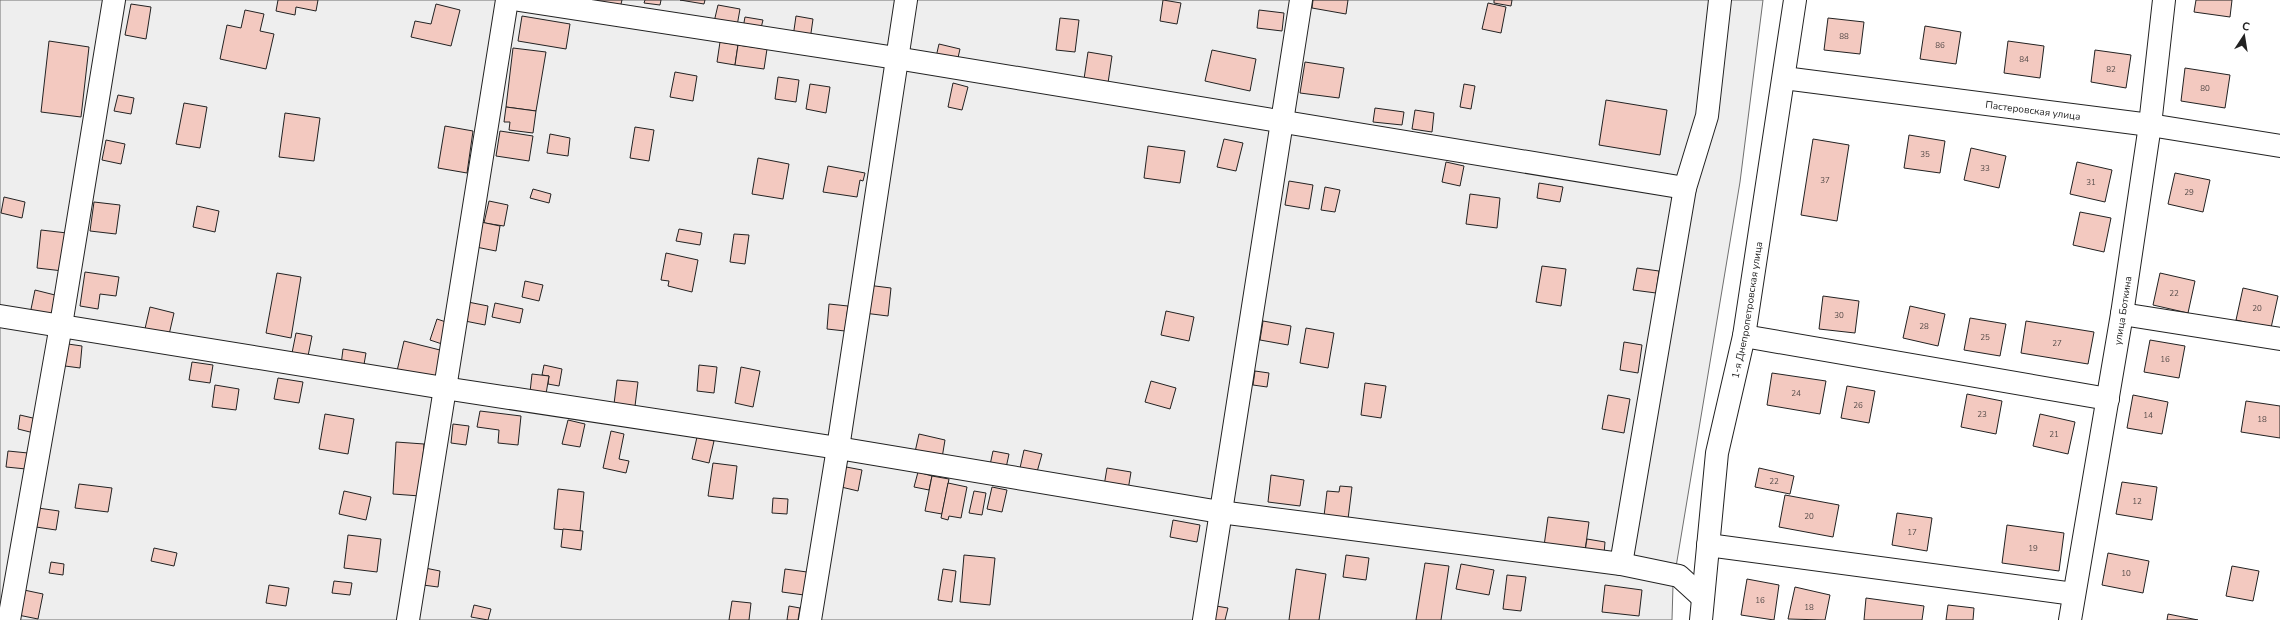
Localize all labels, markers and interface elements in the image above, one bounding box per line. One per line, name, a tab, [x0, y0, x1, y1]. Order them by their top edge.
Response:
north arrow	[2224, 16, 2264, 56]
text: С	[2241, 19, 2252, 35]
house number: 88	[1839, 31, 1849, 42]
house number: 86	[1935, 40, 1945, 51]
house number: 84	[2019, 54, 2029, 65]
house number: 82	[2106, 64, 2116, 75]
house number: 80	[2200, 83, 2210, 94]
street label: Пастеровская улица	[1984, 98, 2081, 124]
house number: 35	[1920, 149, 1930, 160]
house number: 33	[1980, 163, 1990, 174]
house number: 37	[1820, 175, 1830, 186]
house number: 31	[2086, 177, 2096, 188]
house number: 29	[2184, 187, 2194, 198]
street label: 1-я Днепропетровская улица	[1728, 241, 1766, 380]
street label: улица Боткина	[2111, 275, 2136, 346]
house number: 22	[2169, 288, 2179, 299]
house number: 20	[2252, 303, 2262, 314]
house number: 30	[1834, 310, 1844, 321]
house number: 28	[1919, 321, 1929, 332]
house number: 25	[1980, 332, 1990, 343]
house number: 27	[2052, 338, 2062, 349]
house number: 16	[2160, 354, 2170, 365]
house number: 24	[1791, 388, 1801, 399]
house number: 26	[1853, 400, 1863, 411]
house number: 23	[1977, 409, 1987, 420]
house number: 14	[2143, 410, 2153, 421]
house number: 18	[2257, 414, 2267, 425]
house number: 21	[2049, 429, 2059, 440]
house number: 22	[1769, 476, 1779, 487]
house number: 12	[2132, 496, 2142, 507]
house number: 20	[1804, 511, 1814, 522]
house number: 17	[1907, 527, 1917, 538]
house number: 19	[2028, 543, 2038, 554]
house number: 10	[2121, 568, 2131, 579]
house number: 16	[1755, 595, 1765, 606]
house number: 18	[1804, 602, 1814, 613]

